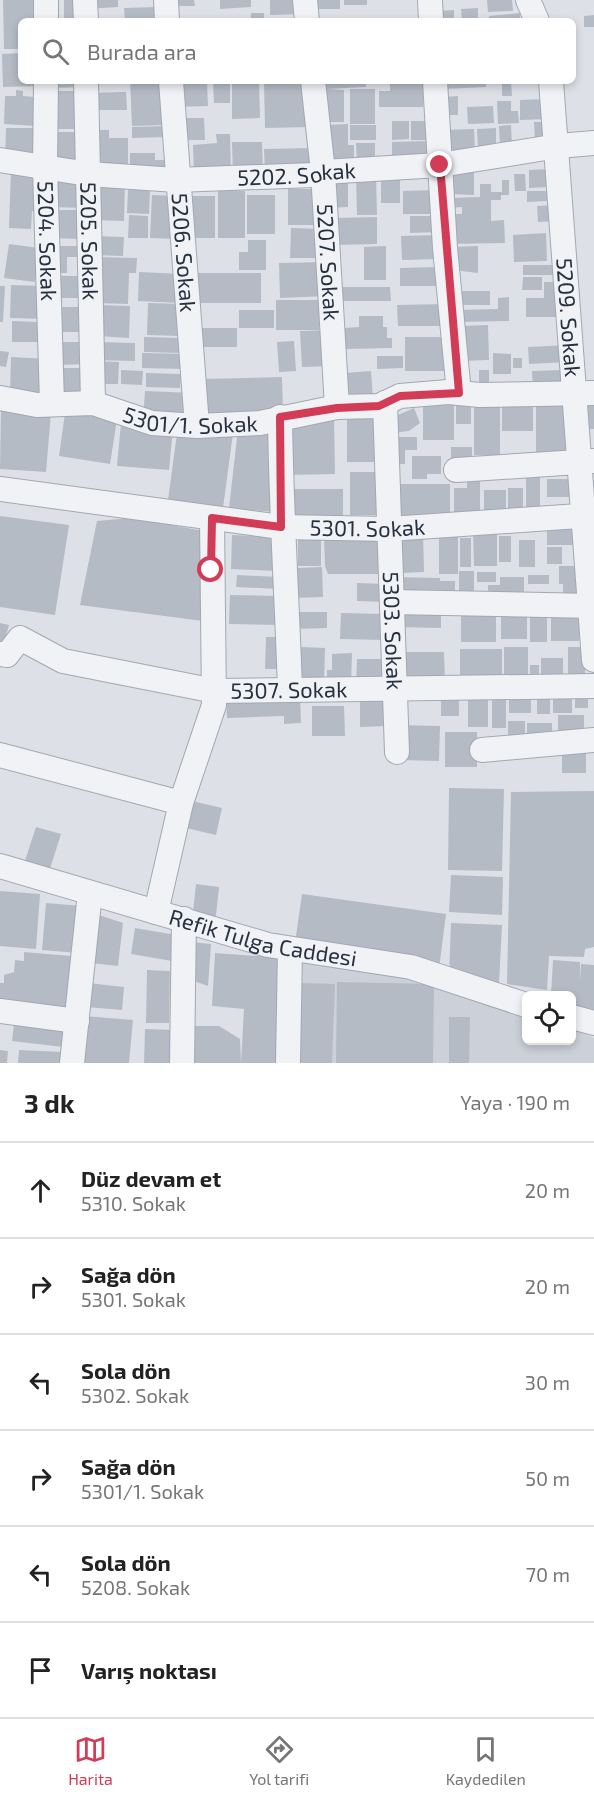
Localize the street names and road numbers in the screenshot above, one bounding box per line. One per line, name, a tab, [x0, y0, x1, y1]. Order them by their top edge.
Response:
street label: 5202. Sokak	[237, 156, 356, 190]
street label: 5204. Sokak	[33, 180, 63, 301]
street label: 5205. Sokak	[76, 181, 105, 300]
street label: 5206. Sokak	[167, 192, 202, 313]
street label: 5207. Sokak	[313, 203, 346, 321]
street label: 5209. Sokak	[552, 257, 587, 378]
street label: 5301/1. Sokak	[120, 400, 258, 438]
street label: 5301. Sokak	[310, 513, 426, 541]
street label: 5303. Sokak	[379, 571, 409, 691]
street label: 5307. Sokak	[230, 675, 347, 703]
street label: Refik Tulga Caddesi	[166, 903, 359, 970]

